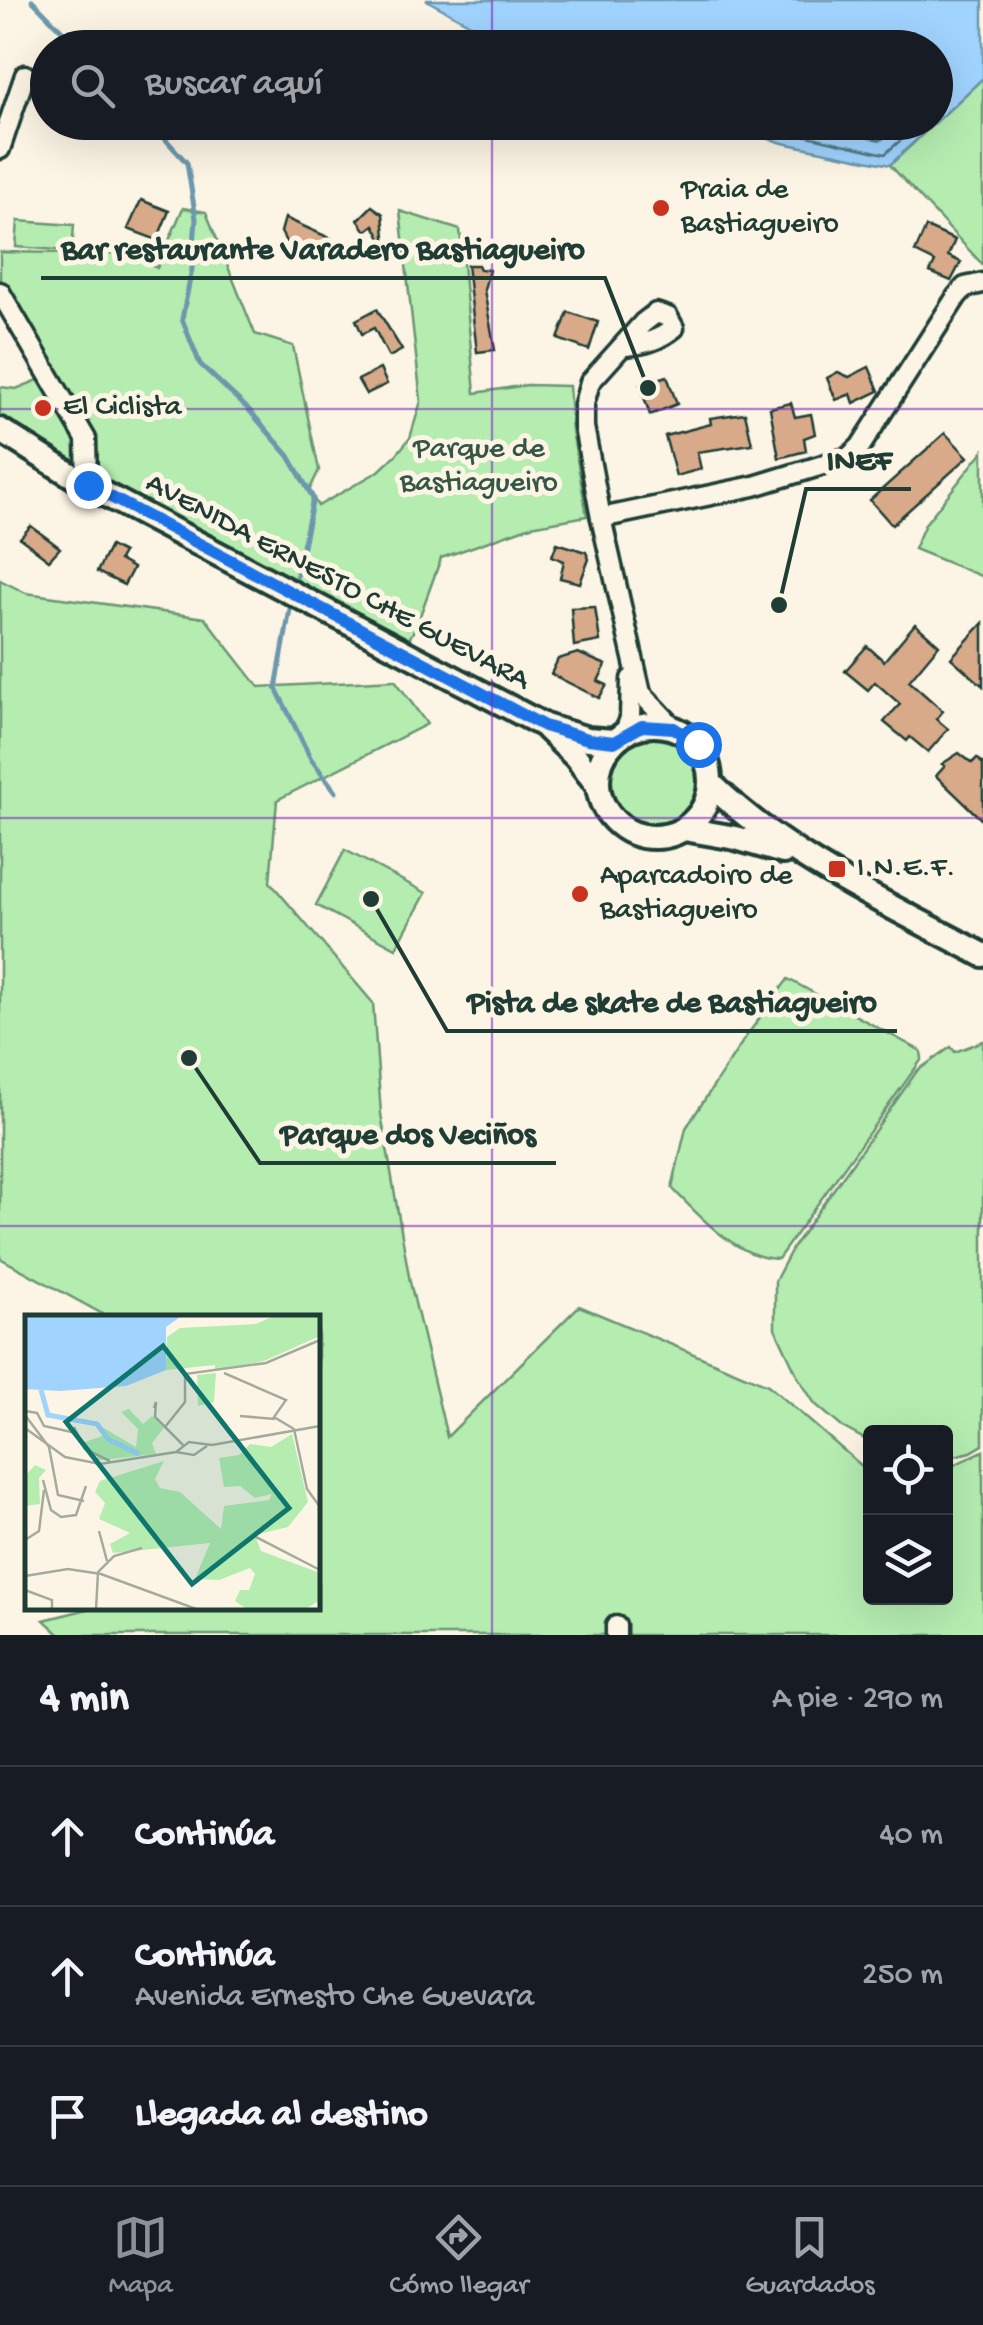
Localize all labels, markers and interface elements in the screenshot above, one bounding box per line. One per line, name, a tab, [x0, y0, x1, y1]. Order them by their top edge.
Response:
search box	[30, 30, 953, 140]
icon: search	[65, 58, 120, 113]
text: Buscar aquí	[145, 63, 323, 107]
place label: Praia de Bastiagueiro	[680, 174, 839, 243]
marker: Praia de Bastiagueiro	[650, 197, 672, 219]
callout: Bar restaurante Varadero Bastiagueiro	[41, 216, 605, 278]
text: Bar restaurante Varadero Bastiagueiro	[60, 233, 585, 271]
place label: El Ciclista	[63, 391, 183, 426]
marker: El Ciclista	[32, 397, 54, 419]
callout: INEF	[806, 427, 911, 489]
park label: Parque de Bastiagueiro	[399, 433, 558, 502]
text: INEF	[827, 444, 894, 482]
route end	[66, 463, 112, 509]
street label: AVENIDA ERNESTO CHE GUEVARA	[139, 467, 536, 700]
route start	[676, 722, 722, 768]
place label: I.N.E.F.	[857, 852, 956, 887]
marker: I.N.E.F.	[826, 858, 848, 880]
place label: Aparcadoiro de Bastiagueiro	[599, 860, 793, 929]
marker: Aparcadoiro de Bastiagueiro	[569, 883, 591, 905]
callout: Pista de skate de Bastiagueiro	[447, 969, 897, 1031]
text: Pista de skate de Bastiagueiro	[465, 986, 877, 1024]
callout: Parque dos Veciños	[260, 1101, 556, 1163]
text: Parque dos Veciños	[278, 1118, 538, 1156]
inset map	[25, 1315, 320, 1610]
map controls	[863, 1425, 953, 1605]
button: locate	[863, 1425, 953, 1515]
button: layers	[863, 1515, 953, 1605]
text: 4 min	[40, 1676, 129, 1725]
text: A pie · 290 m	[772, 1681, 943, 1719]
icon: ahead	[40, 1809, 95, 1864]
text: Continúa	[135, 1814, 274, 1858]
text: 40 m	[879, 1817, 943, 1855]
text: Continúa	[135, 1935, 274, 1979]
icon: ahead	[40, 1949, 95, 2004]
text: 250 m	[862, 1957, 943, 1995]
text: Avenida Ernesto Che Guevara	[135, 1979, 534, 2017]
icon: arrive	[40, 2089, 95, 2144]
text: Llegada al destino	[135, 2094, 428, 2138]
tab: Mapa	[108, 2210, 173, 2303]
tab: Cómo llegar	[389, 2210, 528, 2303]
tab: Guardados	[745, 2210, 875, 2303]

